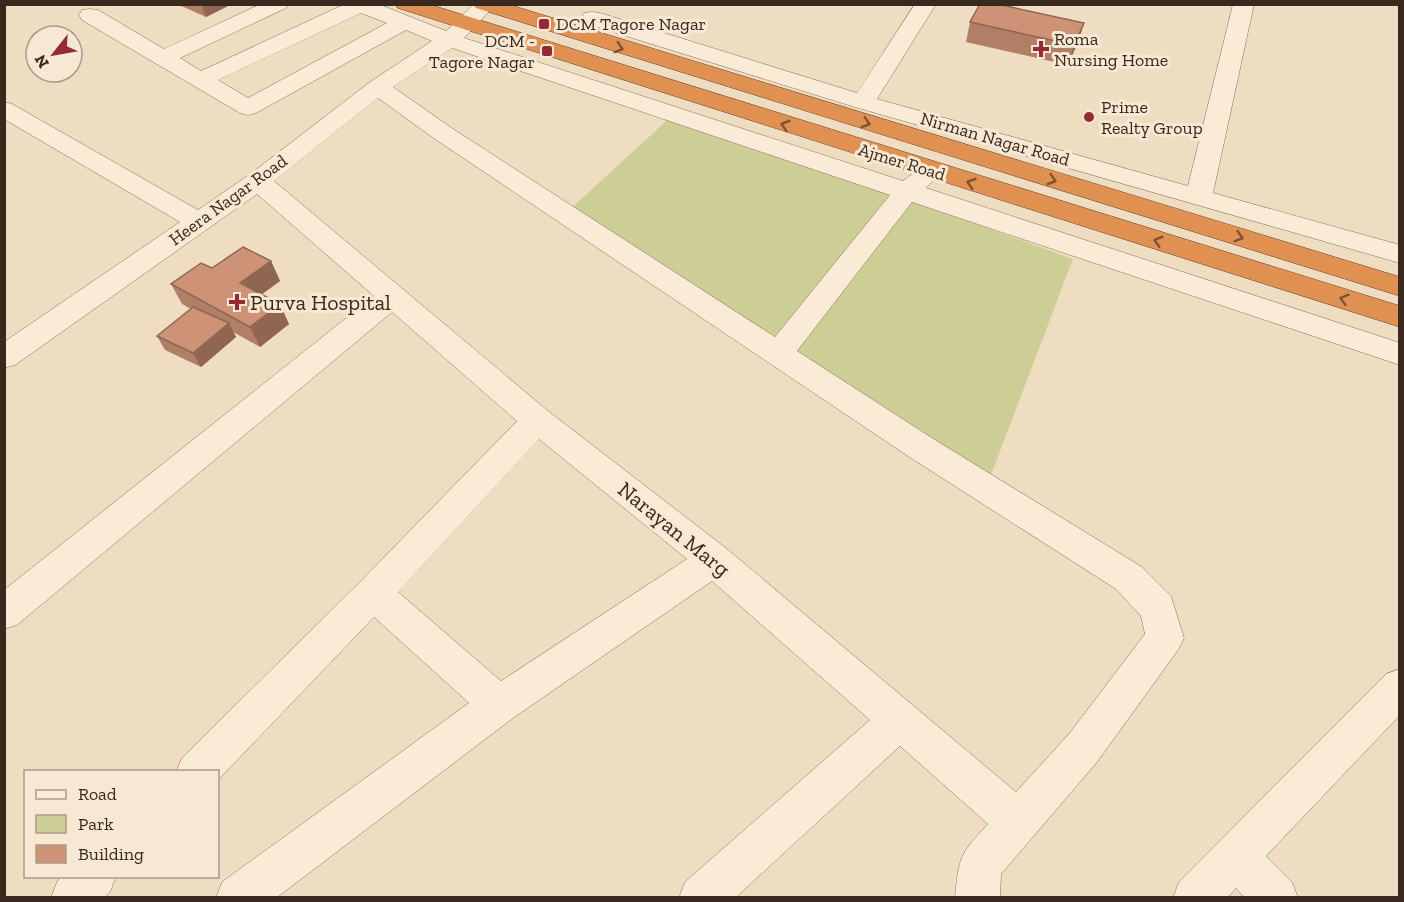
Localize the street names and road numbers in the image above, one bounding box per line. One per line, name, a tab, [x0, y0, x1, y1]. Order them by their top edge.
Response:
street label: Nirman Nagar Road	[918, 107, 1072, 171]
street label: Ajmer Road	[856, 138, 948, 186]
street label: Heera Nagar Road	[165, 150, 291, 250]
street label: Narayan Marg	[613, 476, 735, 582]

